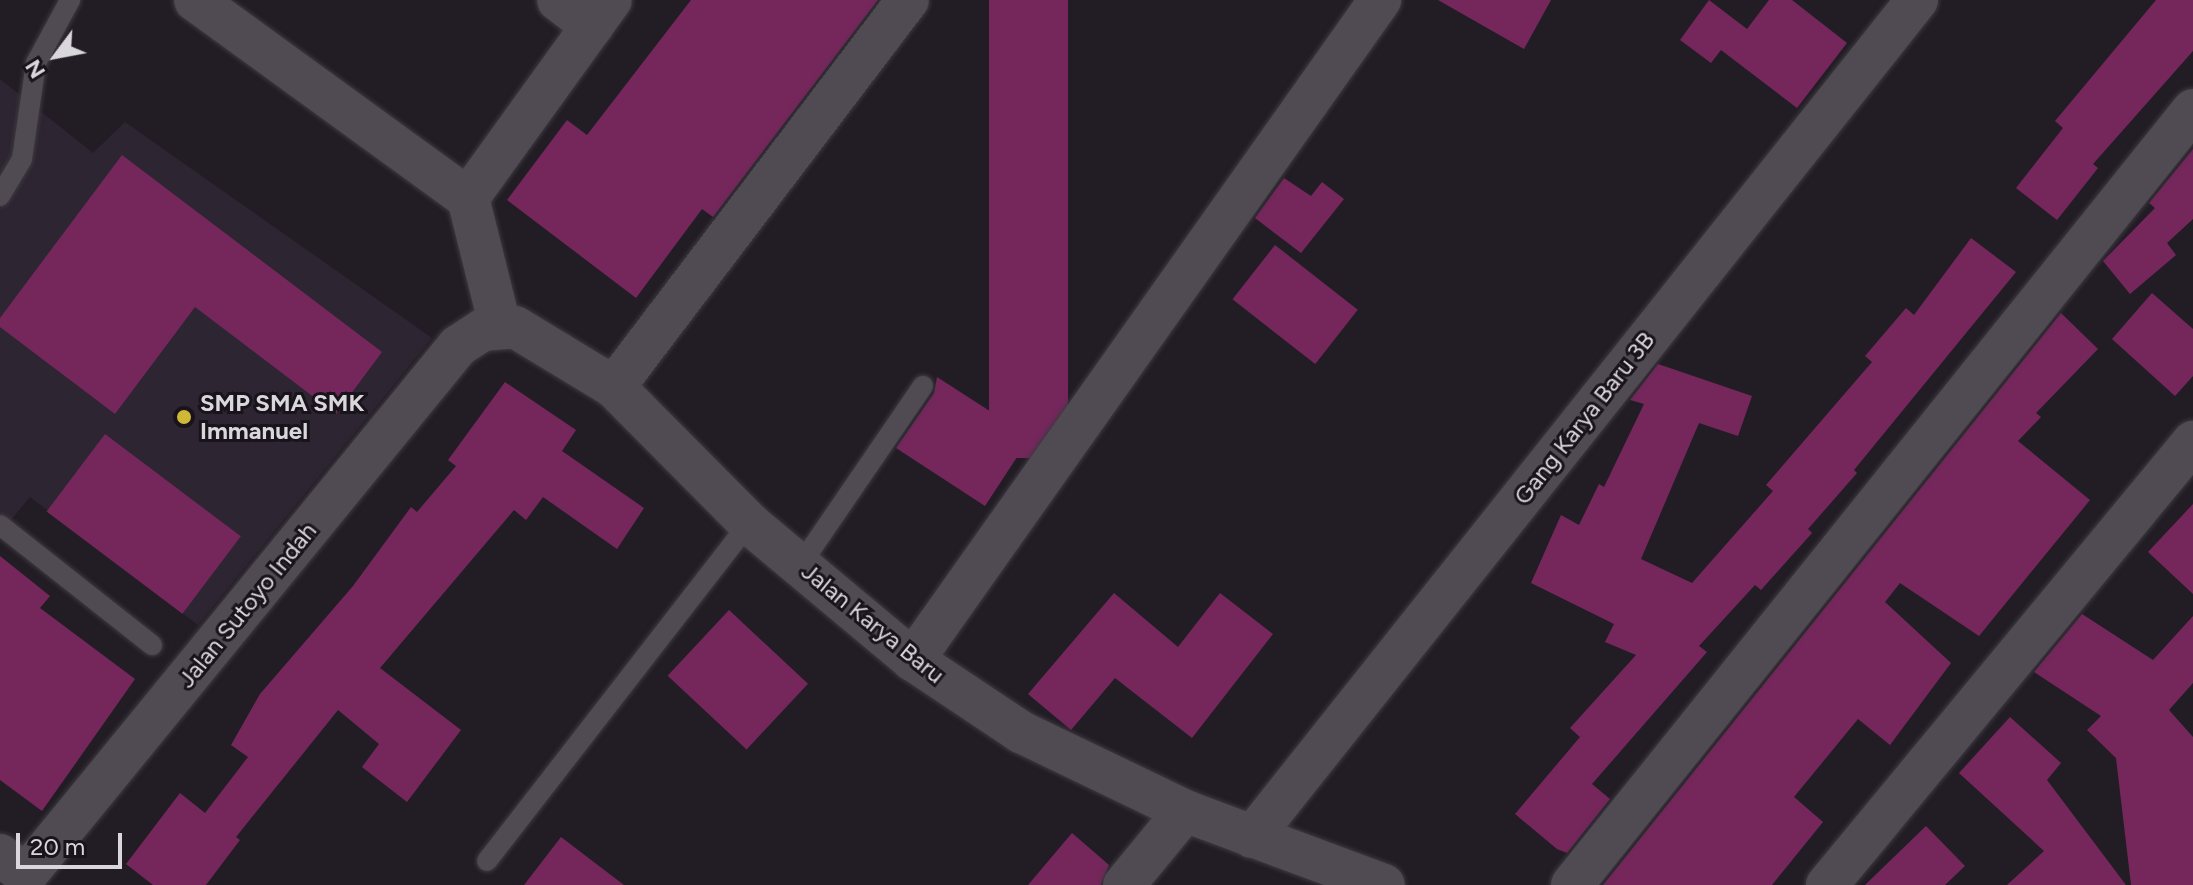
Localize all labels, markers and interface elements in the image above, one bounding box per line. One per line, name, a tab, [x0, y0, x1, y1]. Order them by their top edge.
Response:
north arrow	[16, 16, 96, 96]
text: N	[19, 55, 51, 83]
street label: Gang Karya Baru 3B	[1508, 326, 1660, 510]
place label: SMP SMA SMK Immanuel	[200, 389, 364, 445]
marker: SMP SMA SMK Immanuel	[175, 408, 193, 426]
street label: Jalan Sutoyo Indah	[172, 517, 322, 693]
street label: Jalan Karya Baru	[796, 557, 950, 689]
scale bar	[20, 817, 126, 867]
text: 20 m	[30, 832, 85, 861]

